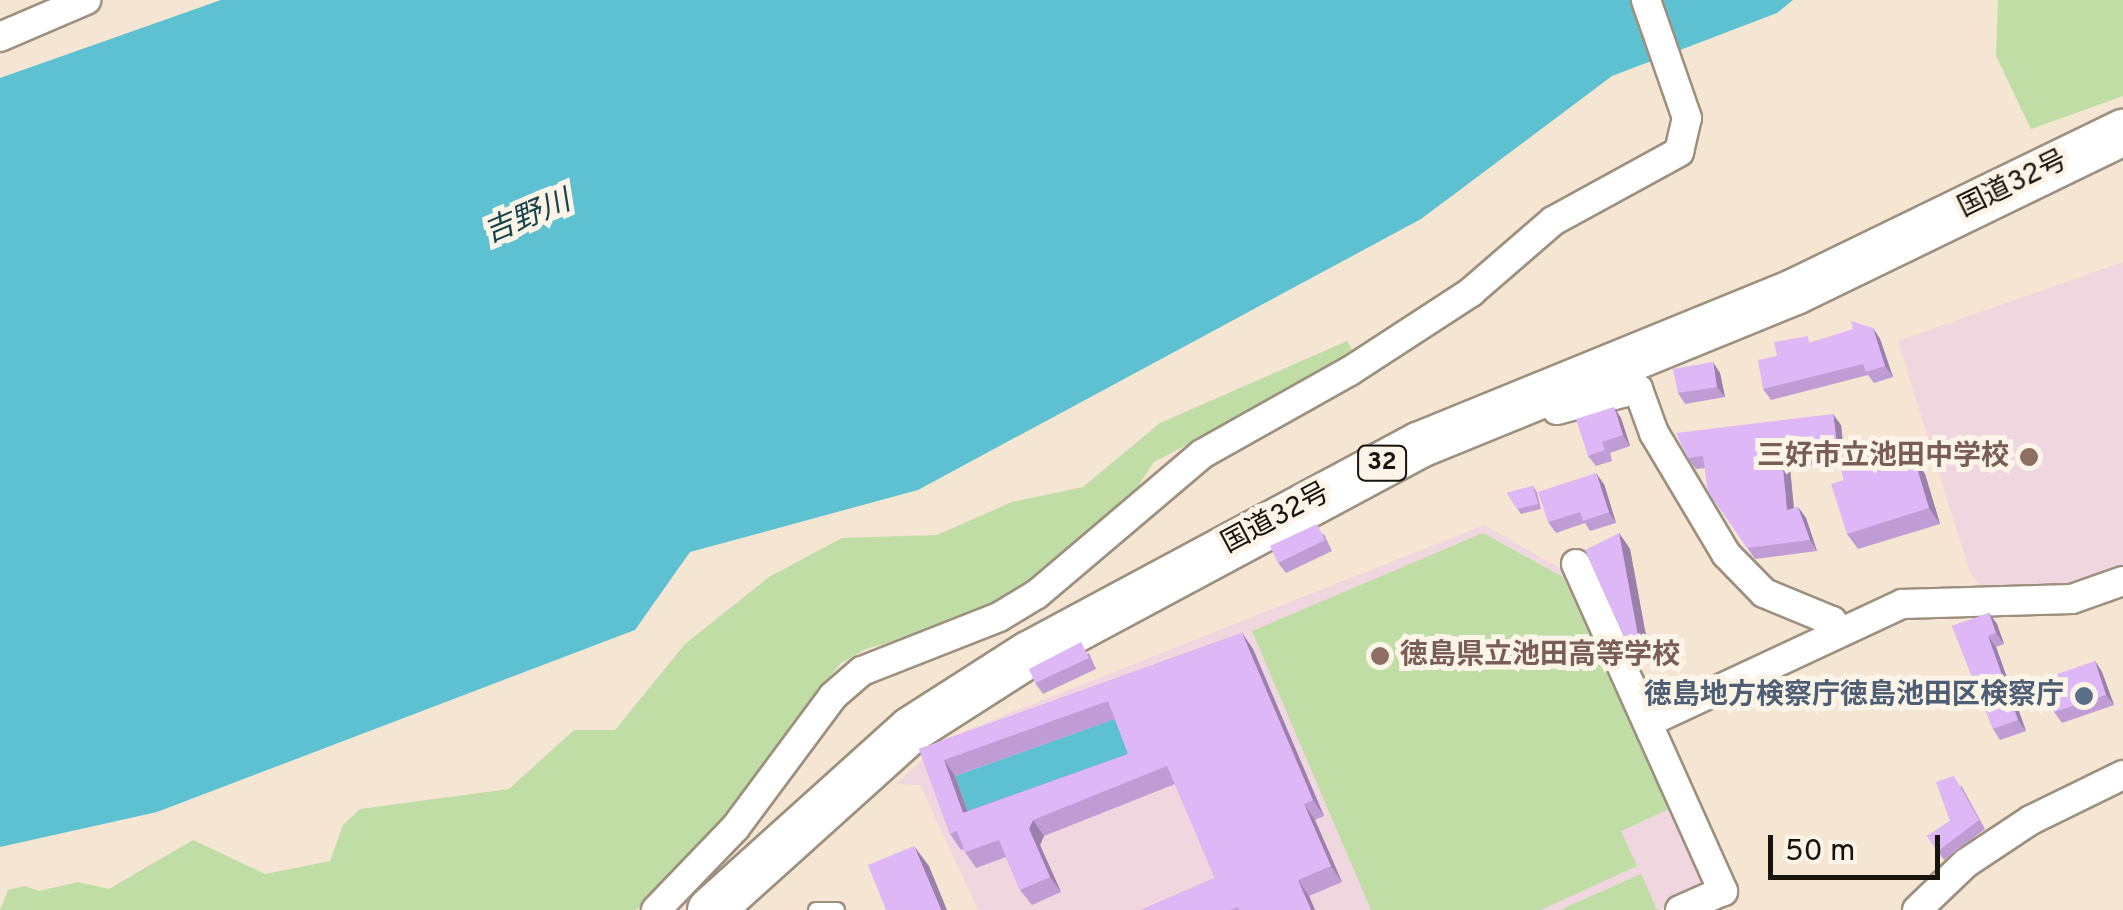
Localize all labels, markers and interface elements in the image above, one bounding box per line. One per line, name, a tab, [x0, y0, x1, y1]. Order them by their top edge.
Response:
street label: 国道32号	[1953, 144, 2073, 226]
water label: 吉野川	[480, 185, 576, 253]
place label: 三好市立池田中学校	[1757, 440, 2009, 474]
road number: 32	[1357, 443, 1407, 483]
marker: 三好市立池田中学校	[2018, 446, 2040, 468]
street label: 国道32号	[1216, 477, 1336, 561]
place label: 徳島県立池田高等学校	[1400, 639, 1680, 673]
marker: 徳島県立池田高等学校	[1369, 645, 1391, 667]
place label: 徳島地方検察庁徳島池田区検察庁	[1644, 679, 2064, 713]
marker: 徳島地方検察庁徳島池田区検察庁	[2073, 685, 2095, 707]
scale bar	[1773, 815, 1946, 877]
text: 50 m	[1785, 834, 1855, 871]

